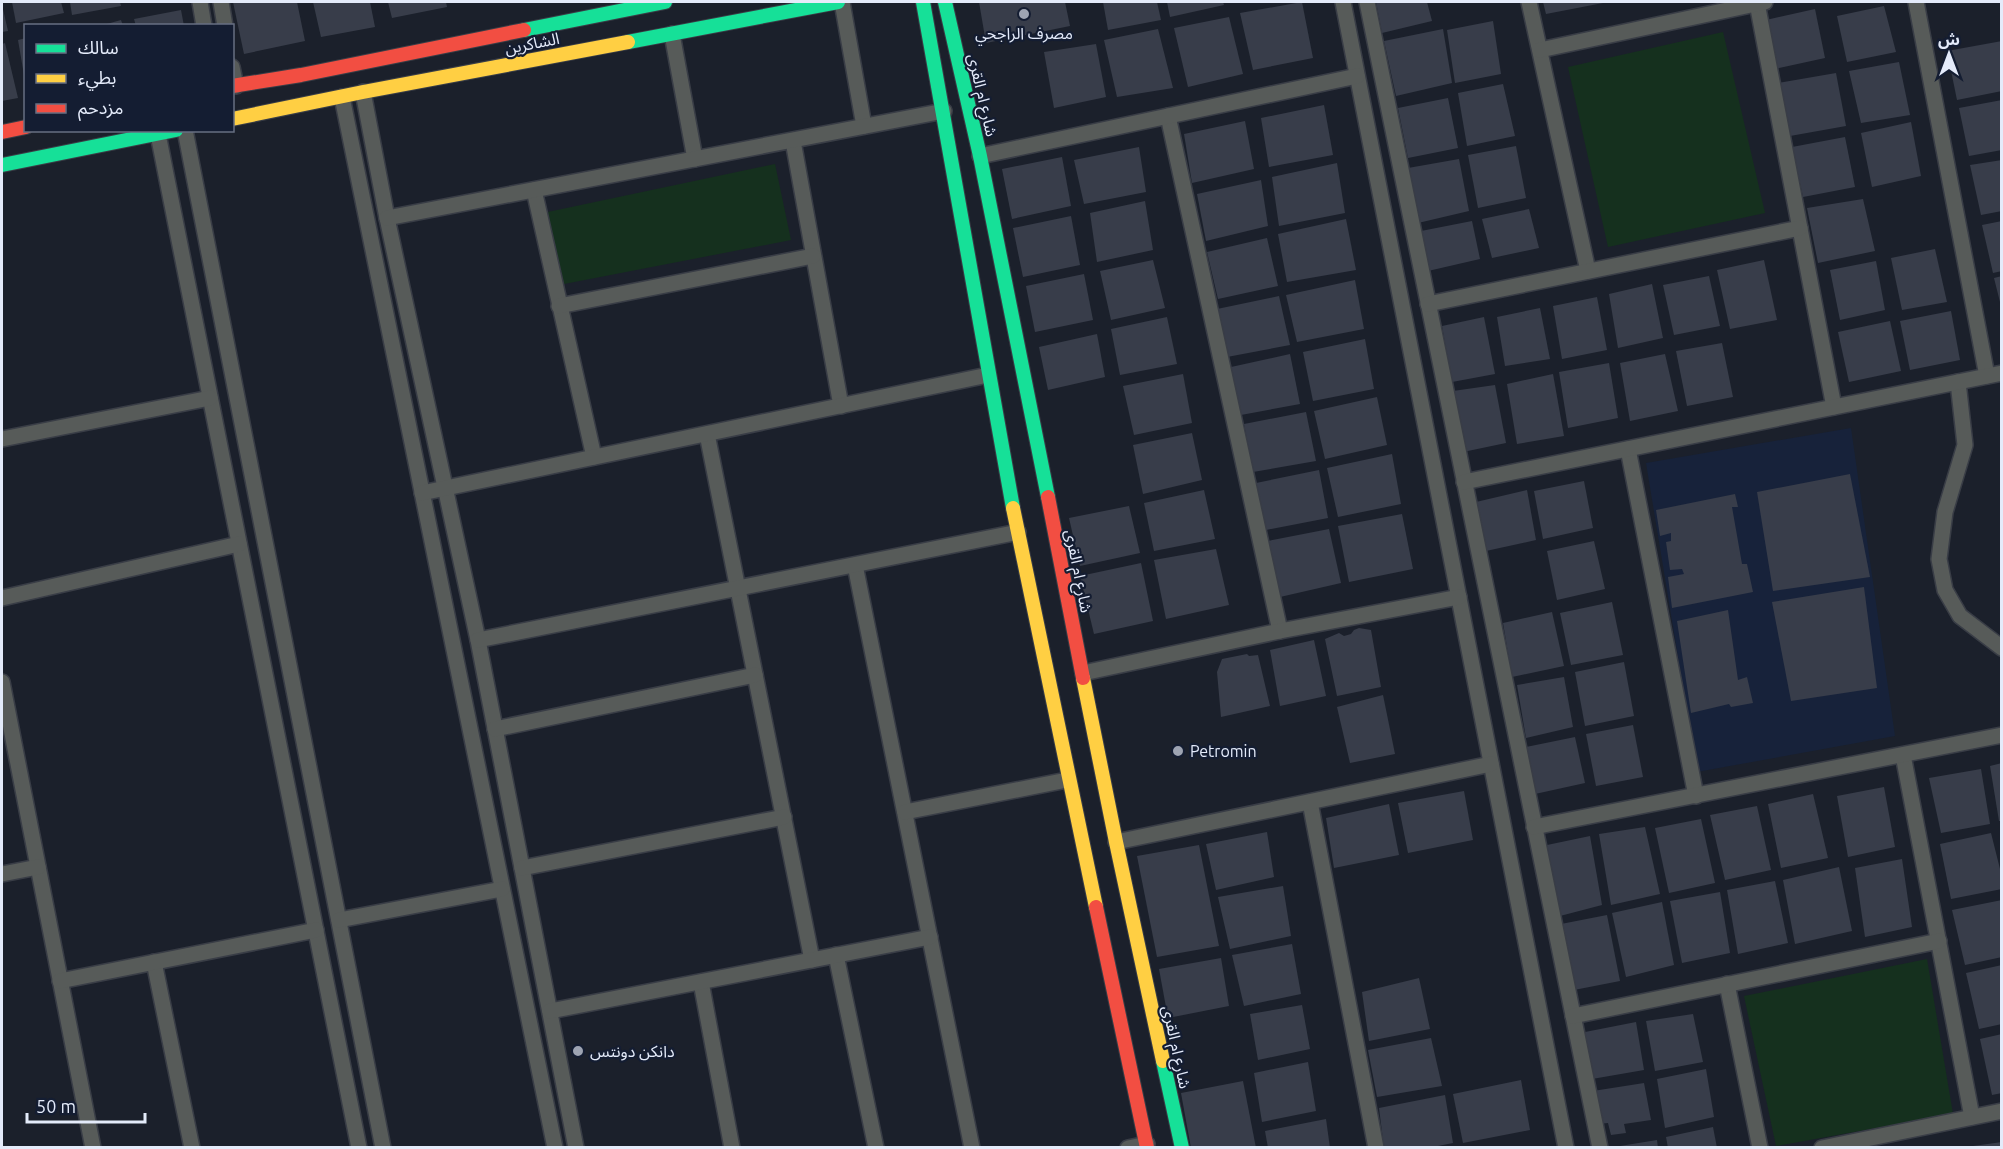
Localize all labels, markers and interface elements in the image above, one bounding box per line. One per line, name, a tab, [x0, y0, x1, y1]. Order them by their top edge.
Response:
marker: مصرف الراجحي	[1017, 7, 1031, 21]
legend	[24, 24, 234, 132]
place label: مصرف الراجحي	[975, 24, 1073, 46]
north arrow	[1919, 24, 1979, 84]
street label: الشاكرين	[503, 29, 561, 58]
text: ش	[1938, 30, 1960, 49]
text: سالك	[78, 37, 119, 57]
street label: شارع ام القرى	[961, 52, 1001, 139]
text: بطيء	[78, 67, 116, 91]
text: مزدحم	[78, 97, 123, 121]
street label: شارع ام القرى	[1058, 528, 1096, 615]
place label: Petromin	[1190, 742, 1257, 760]
marker: Petromin	[1171, 744, 1185, 758]
street label: شارع ام القرى	[1156, 1004, 1195, 1091]
place label: دانكن دونتس	[590, 1042, 675, 1061]
marker: دانكن دونتس	[571, 1044, 585, 1058]
scale bar	[27, 1086, 146, 1124]
text: 50 m	[36, 1096, 76, 1116]

